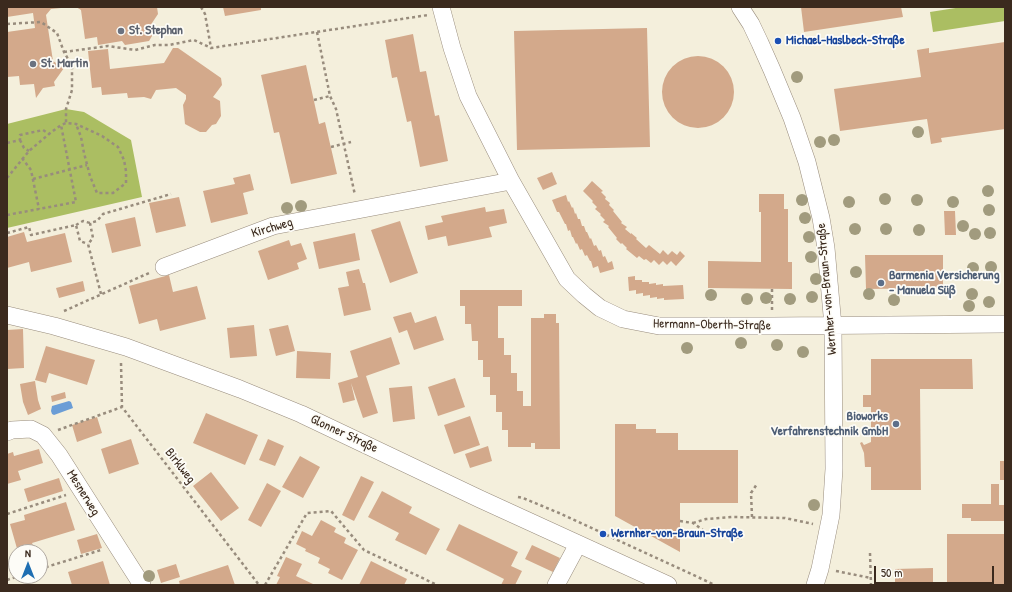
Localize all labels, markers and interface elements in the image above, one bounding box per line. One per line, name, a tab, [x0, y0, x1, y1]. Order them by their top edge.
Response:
place label: St. Stephan	[129, 23, 183, 39]
marker: St. Stephan	[116, 26, 126, 36]
place label: Michael-Haslbeck-Straße	[786, 33, 905, 49]
marker: Michael-Haslbeck-Straße	[773, 36, 783, 46]
place label: St. Martin	[41, 56, 88, 72]
marker: St. Martin	[28, 59, 38, 69]
street label: Kirchweg	[250, 215, 294, 241]
street label: Wernher-von-Braun-Straße	[813, 223, 841, 355]
place label: Barmenia Versicherung - Manuela Süß	[889, 268, 1000, 299]
marker: Barmenia Versicherung - Manuela Süß	[876, 278, 886, 288]
street label: Hermann-Oberth-Straße	[653, 316, 771, 334]
place label: Bioworks Verfahrenstechnik GmbH	[770, 409, 888, 440]
street label: Glonner Straße	[308, 412, 380, 456]
marker: Bioworks Verfahrenstechnik GmbH	[891, 419, 901, 429]
street label: Birklweg	[161, 445, 199, 487]
street label: Mesnerweg	[63, 467, 103, 519]
place label: Wernher-von-Braun-Straße	[611, 526, 743, 542]
marker: Wernher-von-Braun-Straße	[598, 529, 608, 539]
north arrow	[8, 544, 48, 584]
text: N	[25, 546, 31, 560]
scale bar	[876, 558, 996, 584]
text: 50 m	[881, 564, 902, 581]

